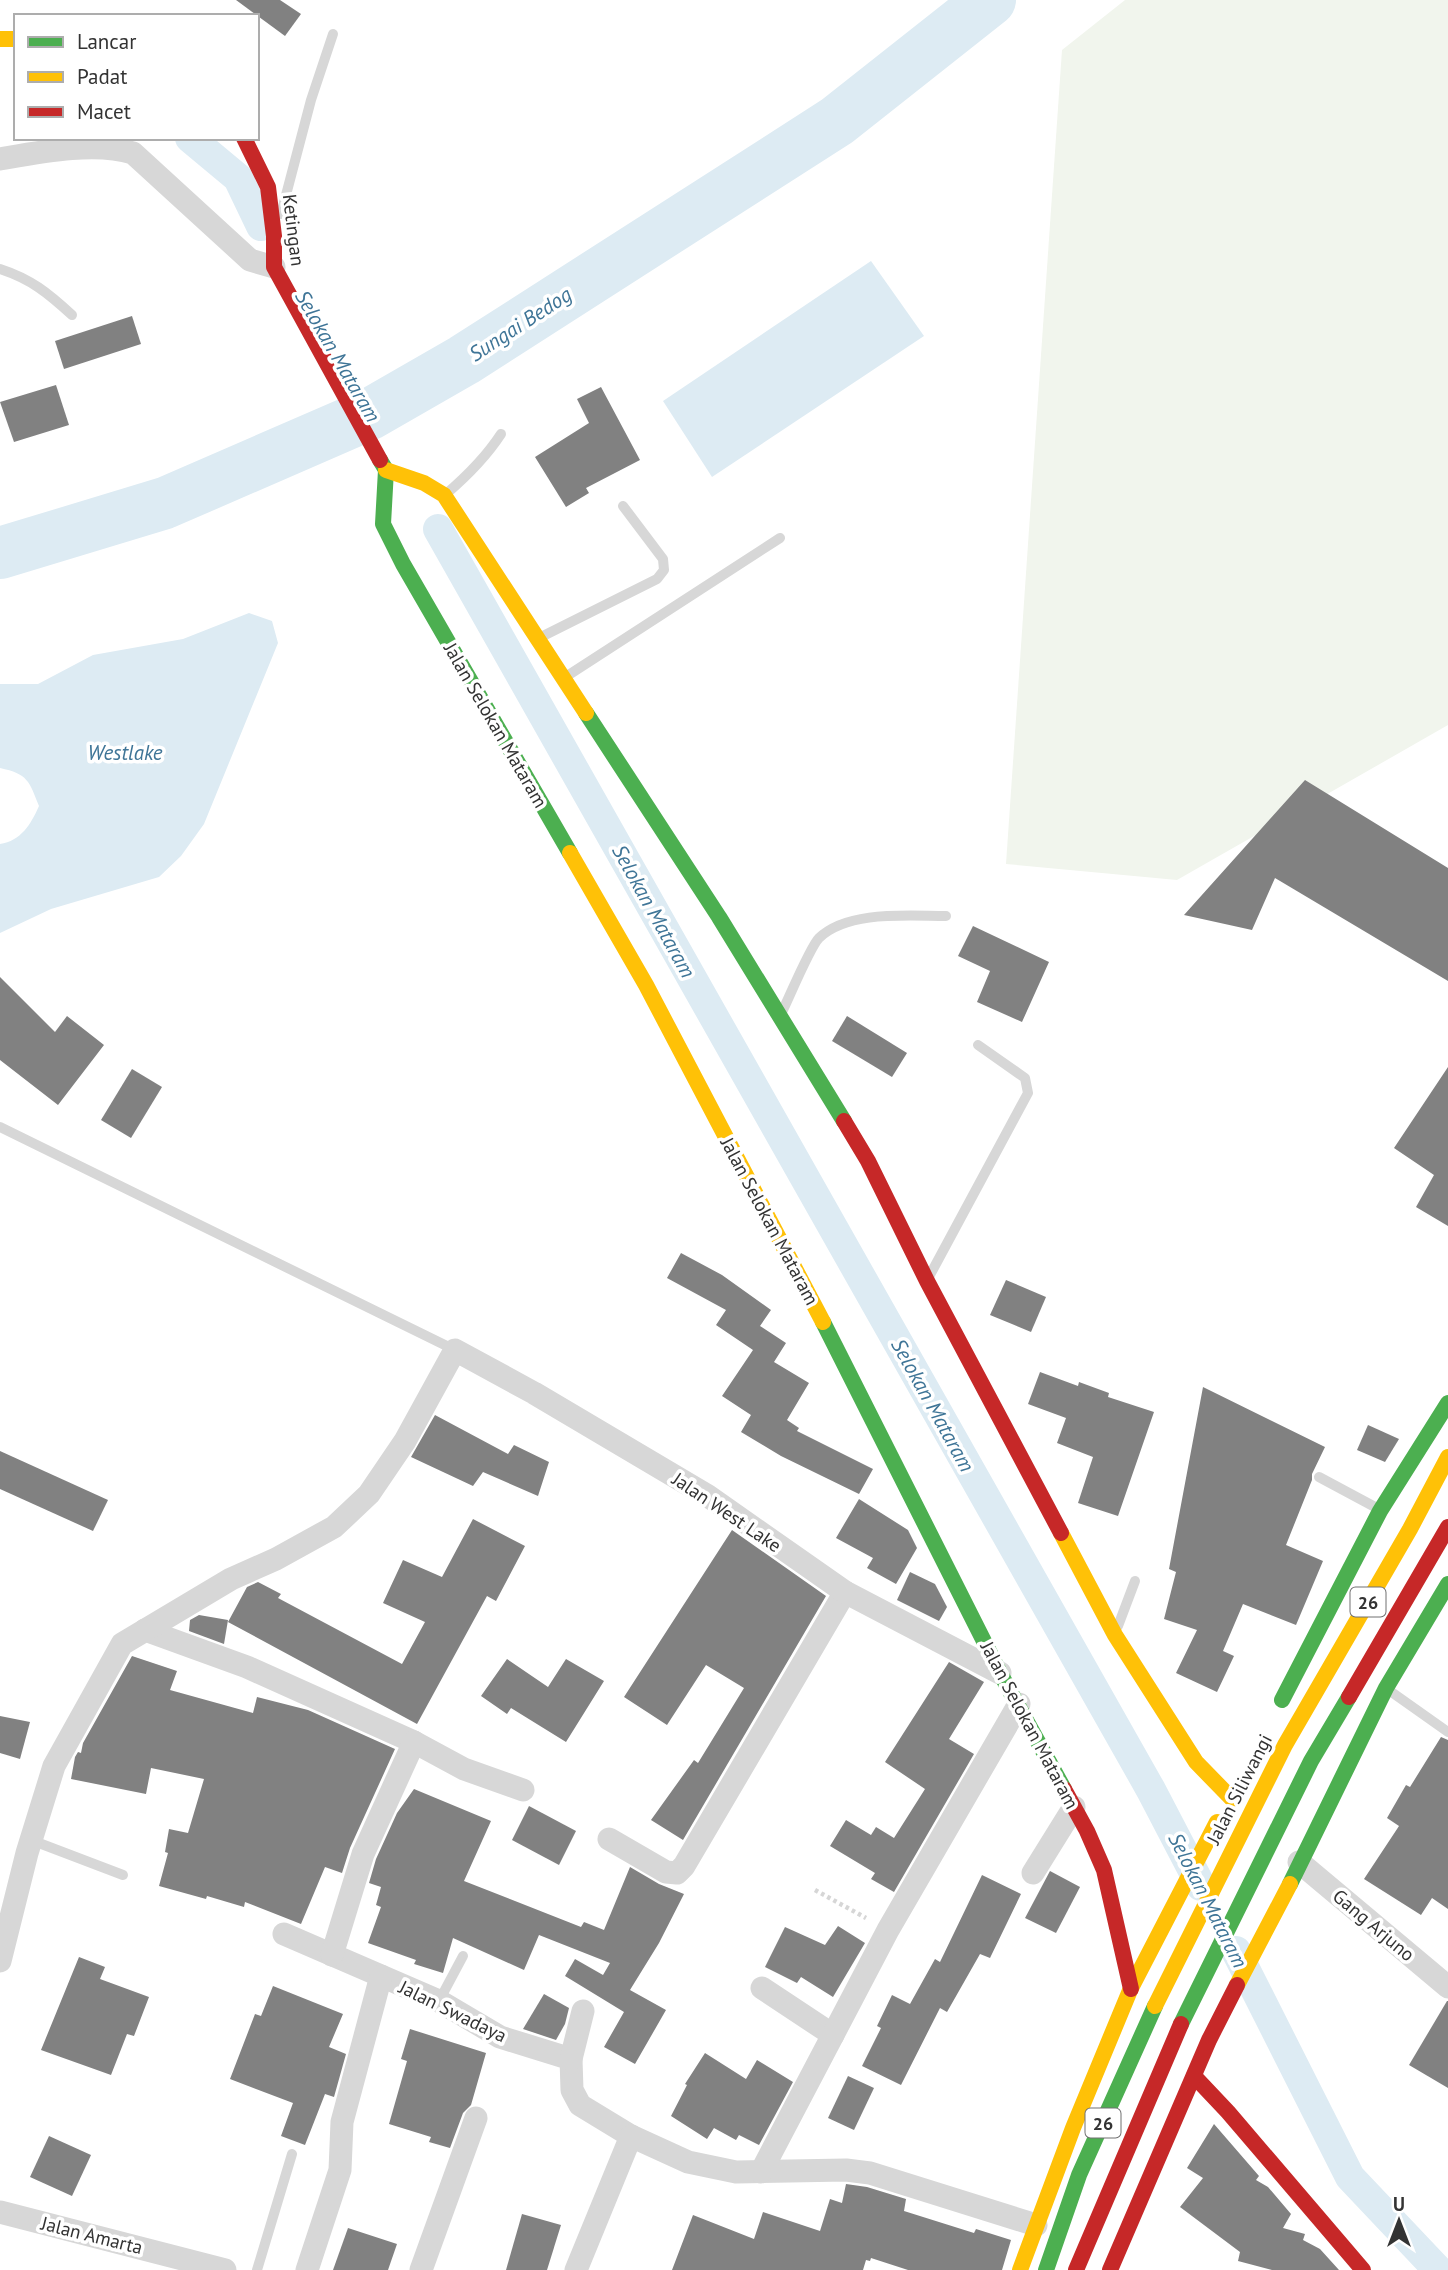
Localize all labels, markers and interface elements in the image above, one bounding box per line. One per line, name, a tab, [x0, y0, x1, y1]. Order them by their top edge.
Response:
legend	[14, 14, 259, 140]
text: Lancar	[77, 28, 136, 55]
text: Padat	[77, 63, 127, 90]
text: Macet	[77, 98, 131, 125]
street label: Ketingan	[278, 193, 310, 267]
water label: Sungai Bedog	[463, 281, 577, 367]
water label: Selokan Mataram	[289, 285, 387, 427]
street label: Jalan Selokan Mataram	[438, 637, 553, 812]
water label: Westlake	[87, 739, 163, 766]
water label: Selokan Mataram	[606, 840, 702, 982]
street label: Jalan Selokan Mataram	[715, 1132, 824, 1309]
water label: Selokan Mataram	[885, 1334, 981, 1476]
street label: Jalan West Lake	[667, 1466, 786, 1557]
road number: 26	[1350, 1588, 1386, 1616]
street label: Jalan Selokan Mataram	[975, 1636, 1084, 1813]
street label: Jalan Siliwangi	[1201, 1730, 1277, 1849]
water label: Selokan Mataram	[1162, 1828, 1254, 1972]
street label: Gang Arjuno	[1328, 1884, 1420, 1966]
street label: Jalan Swadaya	[394, 1974, 511, 2047]
road number: 26	[1086, 2108, 1120, 2138]
north arrow	[1364, 2186, 1434, 2256]
text: U	[1393, 2192, 1405, 2216]
street label: Jalan Amarta	[38, 2211, 145, 2259]

